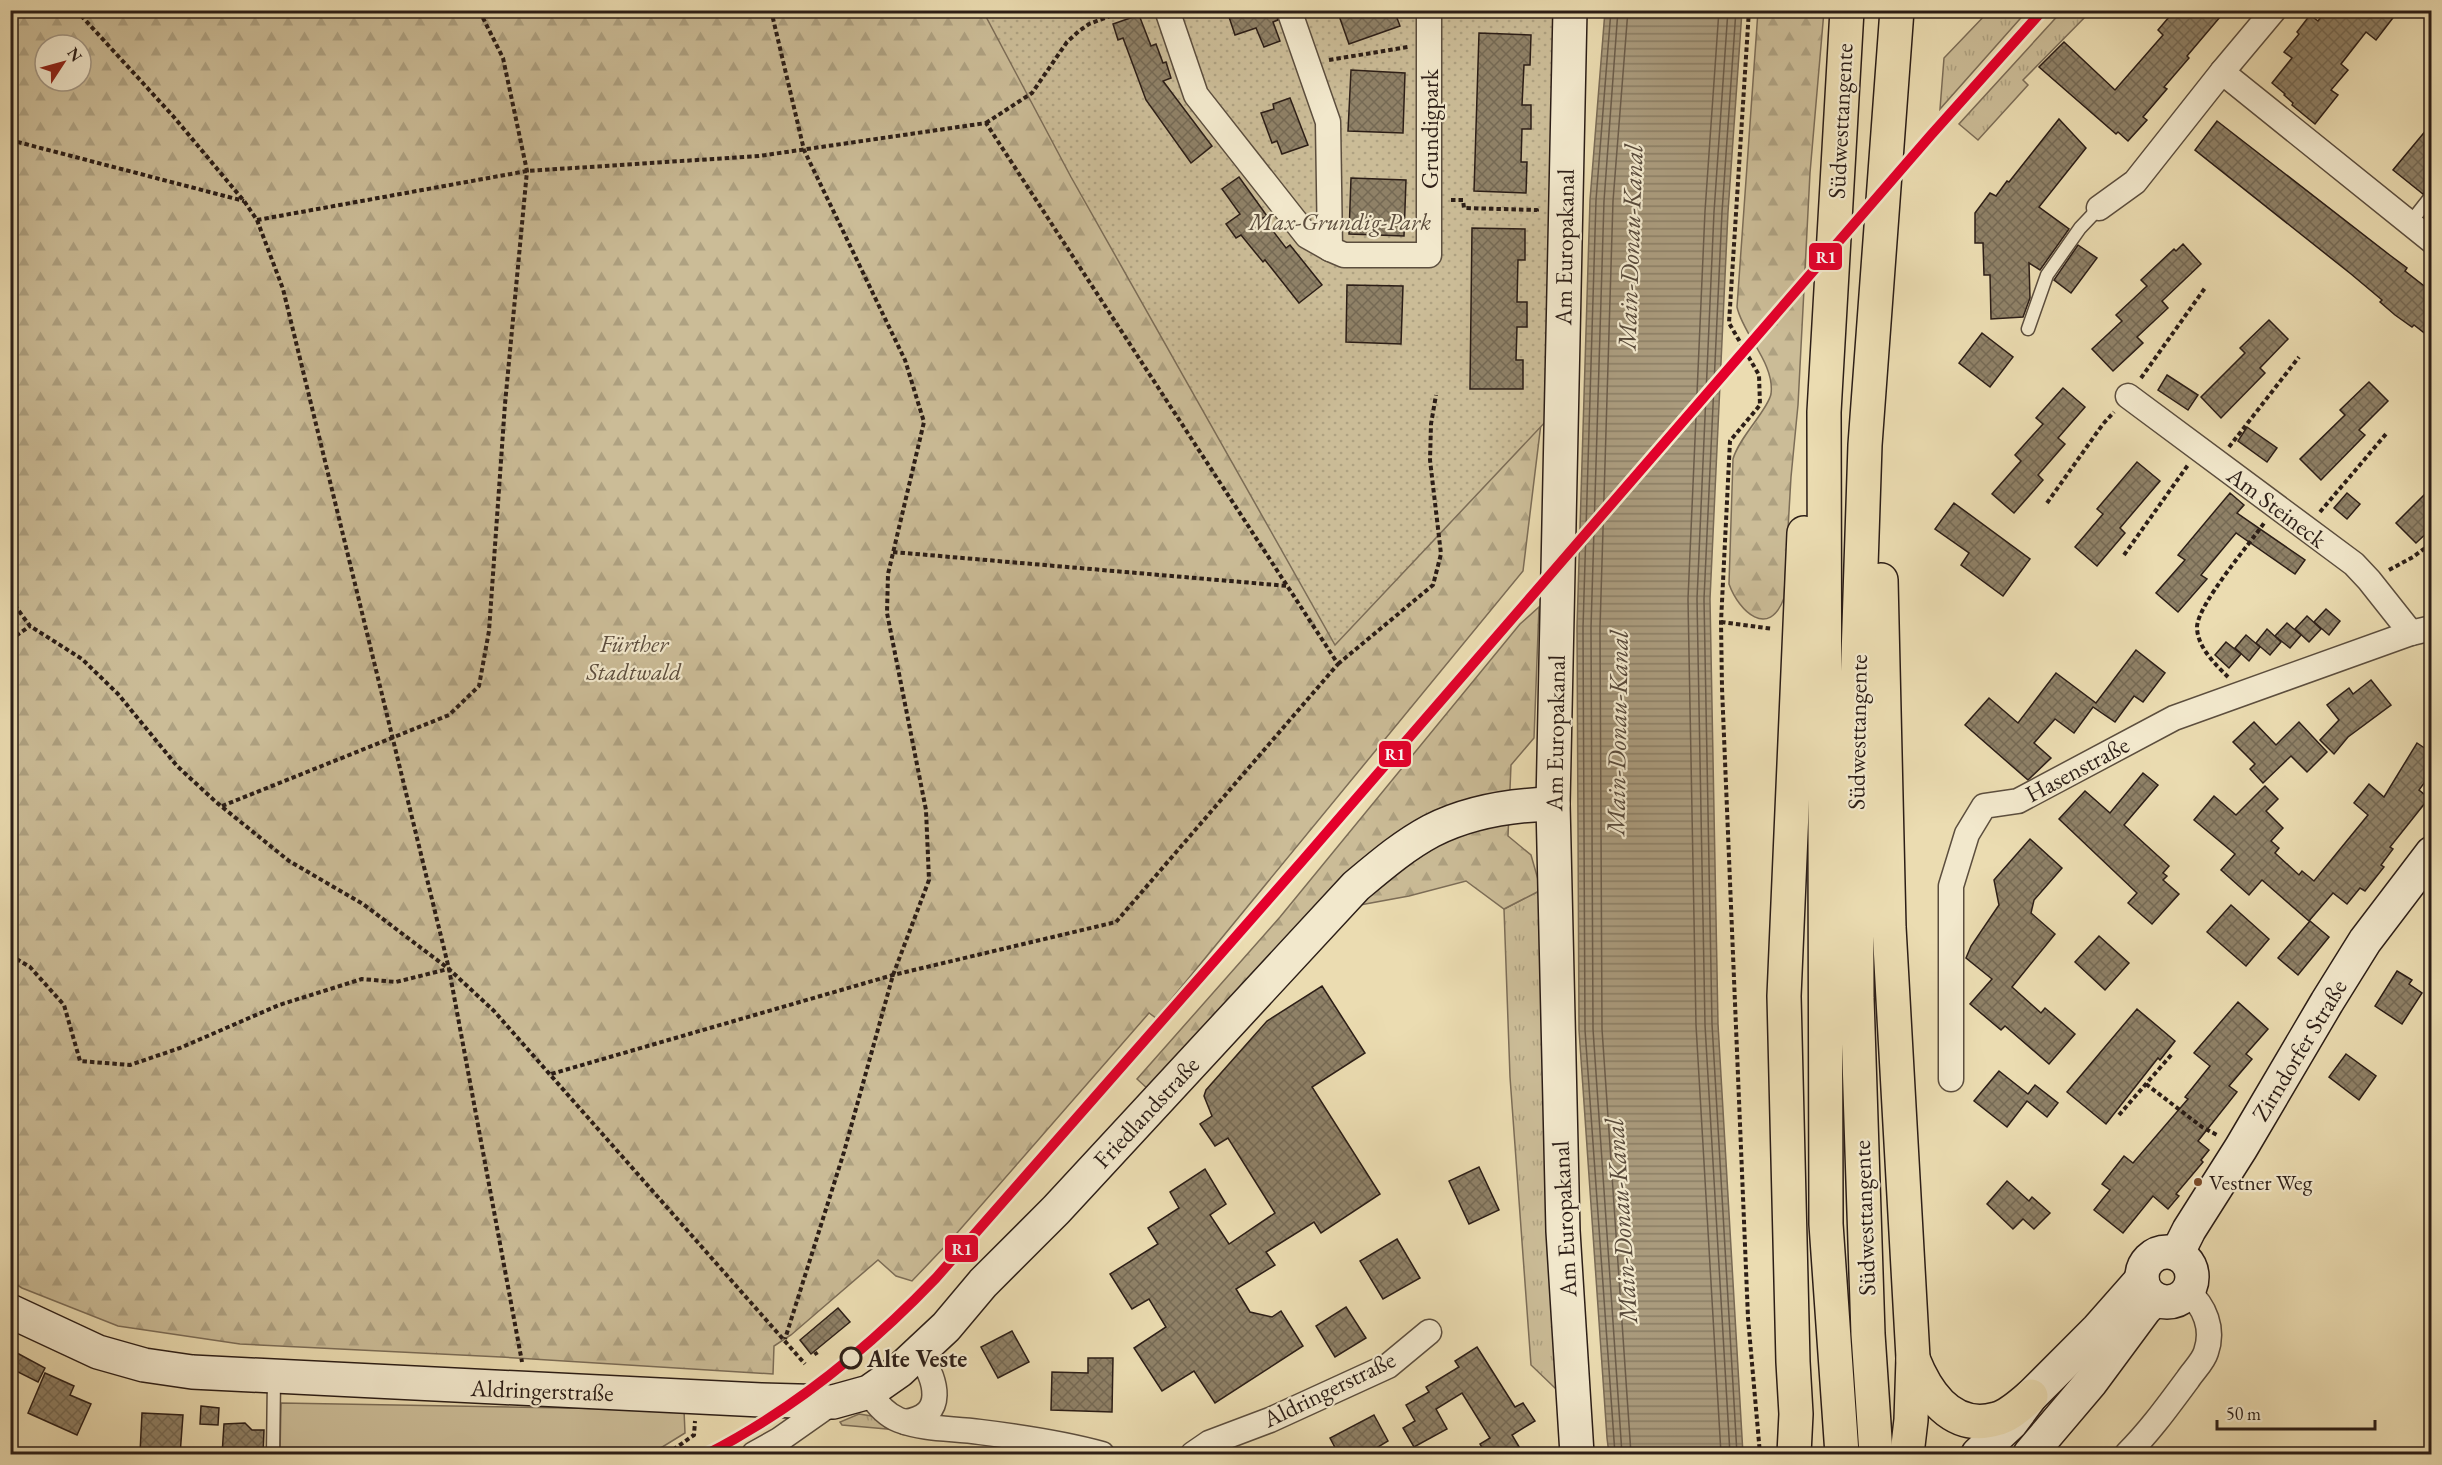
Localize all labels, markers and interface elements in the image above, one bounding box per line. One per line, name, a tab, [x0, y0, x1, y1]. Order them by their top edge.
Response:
north arrow	[33, 33, 93, 93]
street label: Südwesttangente	[1820, 42, 1860, 200]
text: N	[62, 43, 87, 66]
street label: Grundigpark	[1414, 68, 1445, 189]
water label: Main-Donau-Kanal	[1609, 143, 1651, 352]
street label: Am Europakanal	[1547, 168, 1581, 327]
park label: Max-Grundig-Park	[1247, 206, 1431, 237]
line badge: R1	[1808, 242, 1843, 271]
text: R1	[1816, 247, 1836, 268]
street label: Am Steineck	[2220, 459, 2334, 555]
park label: Fürther Stadtwald	[586, 628, 682, 687]
water label: Main-Donau-Kanal	[1598, 629, 1636, 838]
street label: Am Europakanal	[1538, 654, 1572, 813]
street label: Südwesttangente	[1840, 654, 1874, 810]
street label: Hasenstraße	[2020, 729, 2134, 809]
line badge: R1	[1378, 740, 1412, 768]
text: R1	[1385, 744, 1405, 765]
street label: Zirndorfer Straße	[2244, 973, 2354, 1127]
street label: Friedlandstraße	[1086, 1050, 1206, 1174]
water label: Main-Donau-Kanal	[1597, 1117, 1645, 1327]
street label: Am Europakanal	[1544, 1140, 1584, 1299]
street label: Südwesttangente	[1846, 1140, 1882, 1296]
place label: Vestner Weg	[2209, 1168, 2313, 1197]
marker: Vestner Weg	[2192, 1176, 2204, 1188]
line badge: R1	[944, 1234, 979, 1263]
text: R1	[952, 1239, 972, 1260]
place label: Alte Veste	[866, 1343, 967, 1374]
street label: Aldringerstraße	[1257, 1344, 1400, 1435]
marker: Alte Veste	[840, 1347, 862, 1369]
street label: Aldringerstraße	[469, 1372, 614, 1408]
scale bar	[2217, 1393, 2374, 1431]
text: 50 m	[2226, 1402, 2261, 1425]

